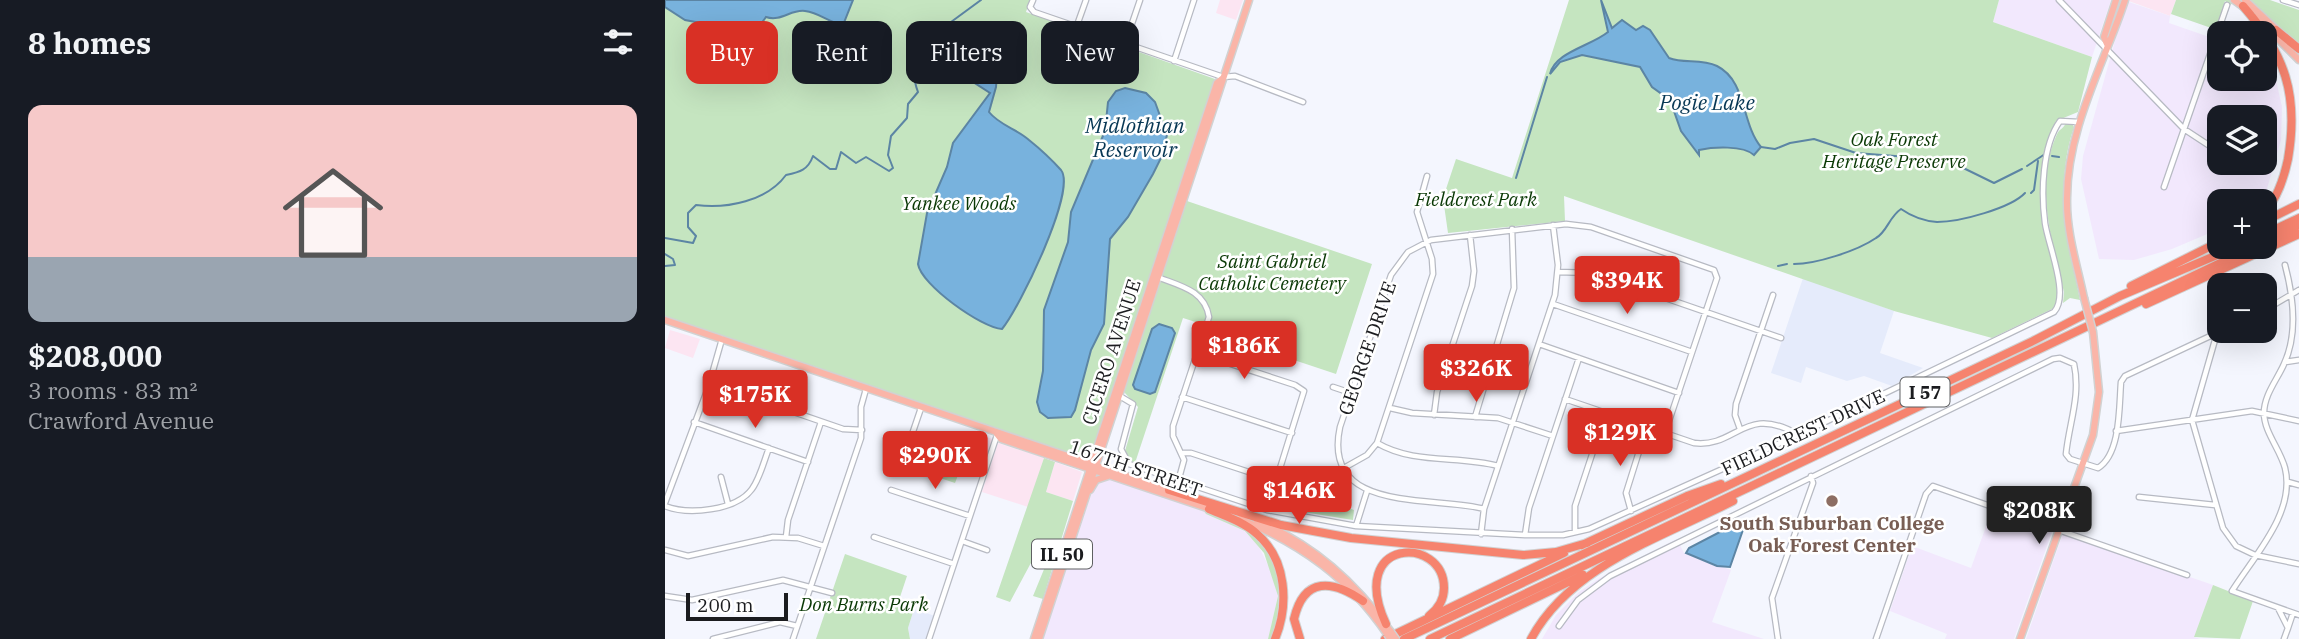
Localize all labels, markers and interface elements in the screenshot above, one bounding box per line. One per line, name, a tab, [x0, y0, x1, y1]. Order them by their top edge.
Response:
chip: Buy	[686, 21, 778, 84]
chip: Rent	[792, 21, 892, 84]
chip: Filters	[906, 21, 1027, 84]
chip: New	[1041, 21, 1139, 84]
map controls	[2207, 21, 2277, 343]
button: locate	[2207, 21, 2277, 91]
text: 8 homes	[28, 23, 151, 62]
icon: filters	[599, 23, 637, 61]
water label: Pogie Lake	[1658, 88, 1755, 116]
button: layers	[2207, 105, 2277, 175]
water label: Midlothian Reservoir	[1084, 111, 1185, 163]
park label: Oak Forest Heritage Preserve	[1821, 127, 1966, 173]
icon: home	[270, 150, 396, 276]
park label: Fieldcrest Park	[1414, 187, 1538, 211]
button: +	[2207, 189, 2277, 259]
park label: Yankee Woods	[902, 191, 1016, 215]
park label: Saint Gabriel Catholic Cemetery	[1198, 249, 1347, 295]
pin: $394K	[1578, 256, 1676, 316]
text: $394K	[1591, 264, 1663, 294]
button: −	[2207, 273, 2277, 343]
street label: CICERO AVENUE	[1076, 276, 1146, 428]
street label: GEORGE DRIVE	[1333, 278, 1401, 418]
pin: $186K	[1195, 322, 1293, 381]
text: $186K	[1208, 329, 1280, 359]
text: $208,000	[28, 336, 162, 375]
pin: $326K	[1427, 344, 1525, 404]
text: $326K	[1440, 352, 1512, 382]
pin: $175K	[706, 370, 804, 430]
text: 3 rooms · 83 m²	[28, 375, 198, 405]
text: $175K	[719, 378, 791, 408]
road number: I 57	[1901, 378, 1949, 406]
street label: FIELDCREST DRIVE	[1717, 383, 1889, 481]
text: Crawford Avenue	[28, 405, 214, 435]
pin: $129K	[1571, 408, 1669, 468]
text: $129K	[1584, 416, 1656, 446]
pin: $290K	[886, 432, 984, 491]
street label: 167TH STREET	[1066, 434, 1206, 502]
text: $290K	[899, 439, 971, 469]
pin: $146K	[1250, 466, 1348, 526]
text: $146K	[1263, 474, 1335, 504]
pin: $208K	[1990, 486, 2088, 546]
marker: South Suburban College Oak Forest Center	[1824, 493, 1840, 509]
text: $208K	[2003, 494, 2075, 524]
place label: South Suburban College Oak Forest Center	[1720, 511, 1945, 557]
road number: IL 50	[1032, 540, 1092, 568]
scale bar	[686, 590, 787, 622]
park label: Don Burns Park	[799, 592, 929, 616]
text: 200 m	[697, 593, 754, 617]

